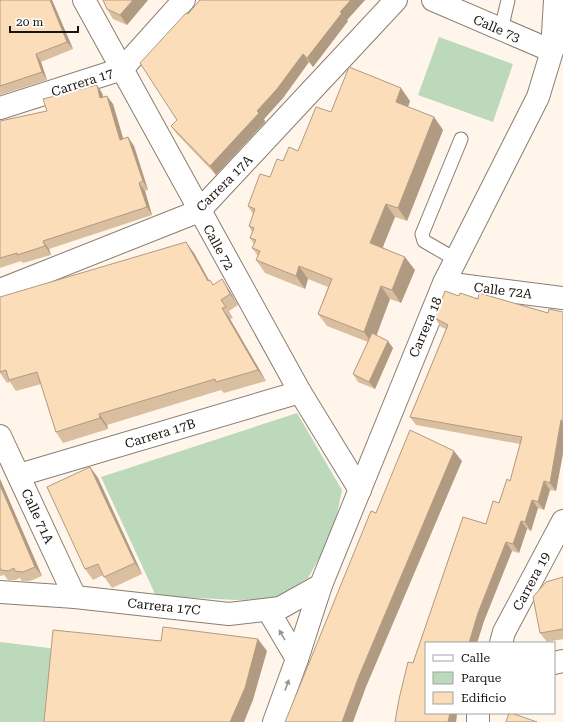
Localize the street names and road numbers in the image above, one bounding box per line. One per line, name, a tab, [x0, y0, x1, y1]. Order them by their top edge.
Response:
street label: Calle 73	[471, 12, 522, 45]
street label: Carrera 17	[49, 65, 115, 100]
street label: Carrera 17A	[193, 152, 256, 215]
street label: Calle 72	[200, 222, 237, 272]
street label: Calle 72A	[473, 279, 533, 302]
street label: Carrera 18	[406, 295, 445, 360]
street label: Carrera 17B	[123, 416, 197, 451]
street label: Calle 71A	[18, 487, 57, 546]
street label: Carrera 19	[510, 549, 553, 613]
street label: Carrera 17C	[127, 595, 201, 618]

